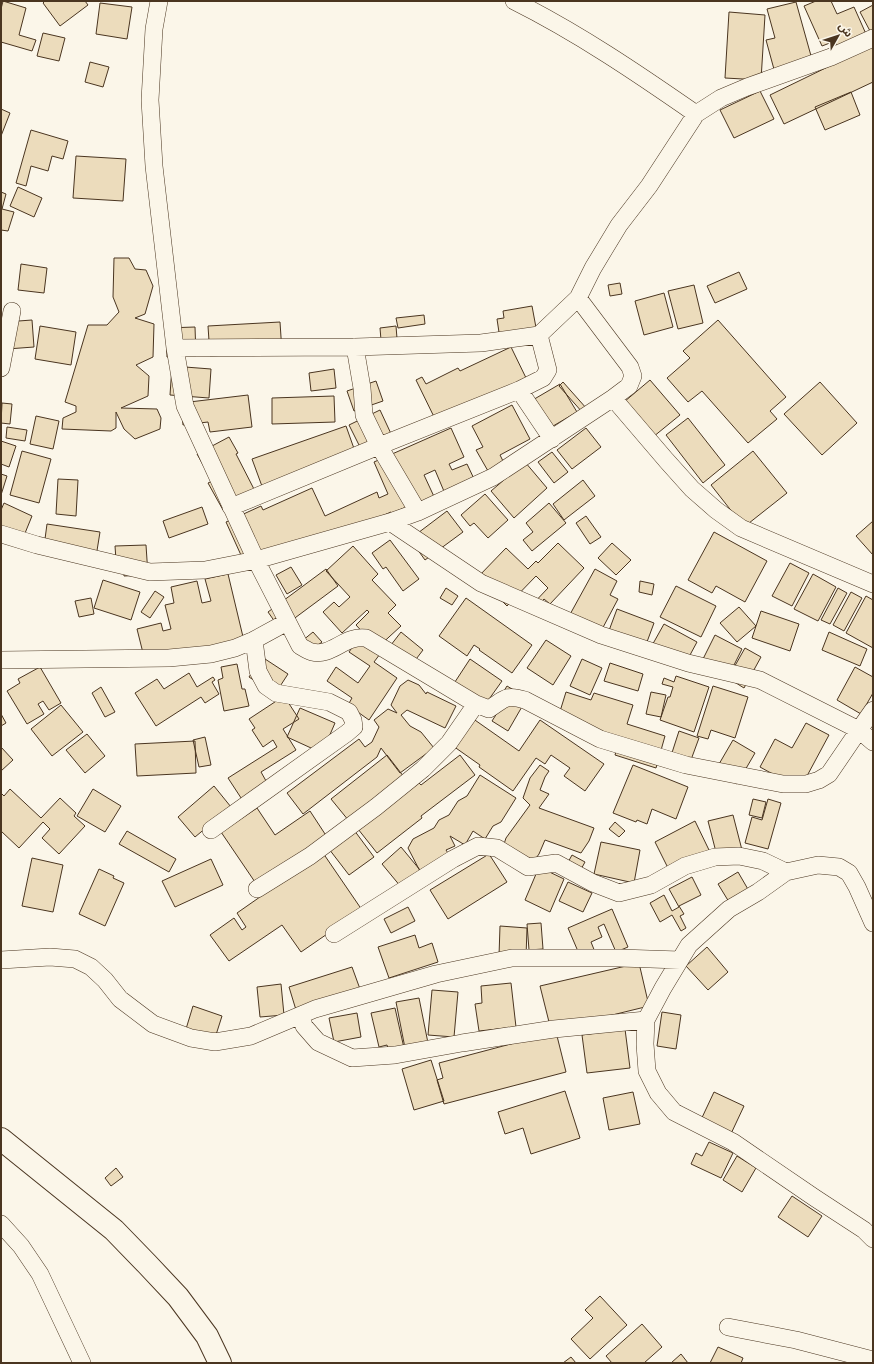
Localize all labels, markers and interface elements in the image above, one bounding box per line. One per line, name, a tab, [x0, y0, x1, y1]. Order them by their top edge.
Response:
north arrow	[818, 16, 858, 56]
text: ش	[836, 19, 856, 40]

